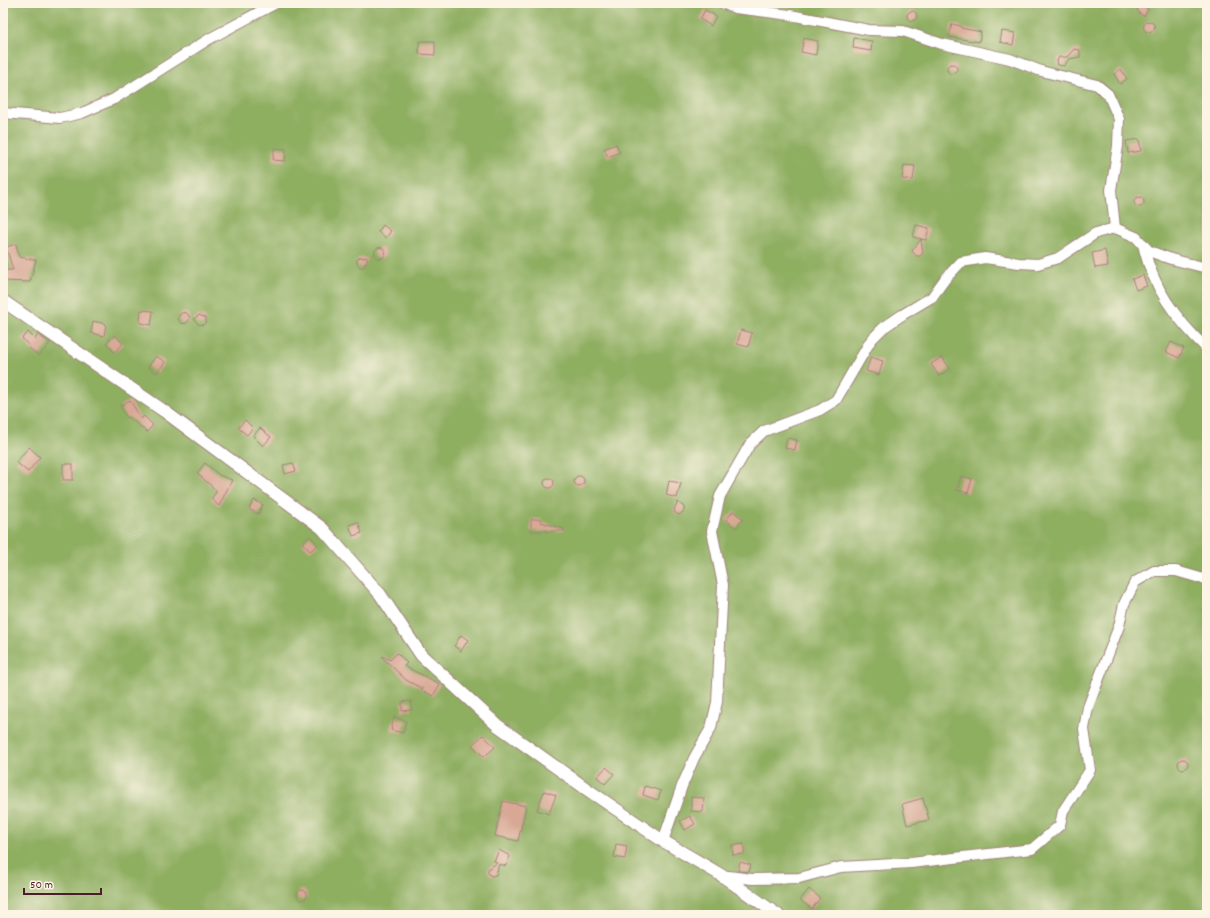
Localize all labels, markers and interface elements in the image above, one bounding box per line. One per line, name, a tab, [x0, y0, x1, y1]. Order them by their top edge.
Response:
scale bar	[24, 870, 101, 896]
text: 50 m	[30, 877, 53, 894]

